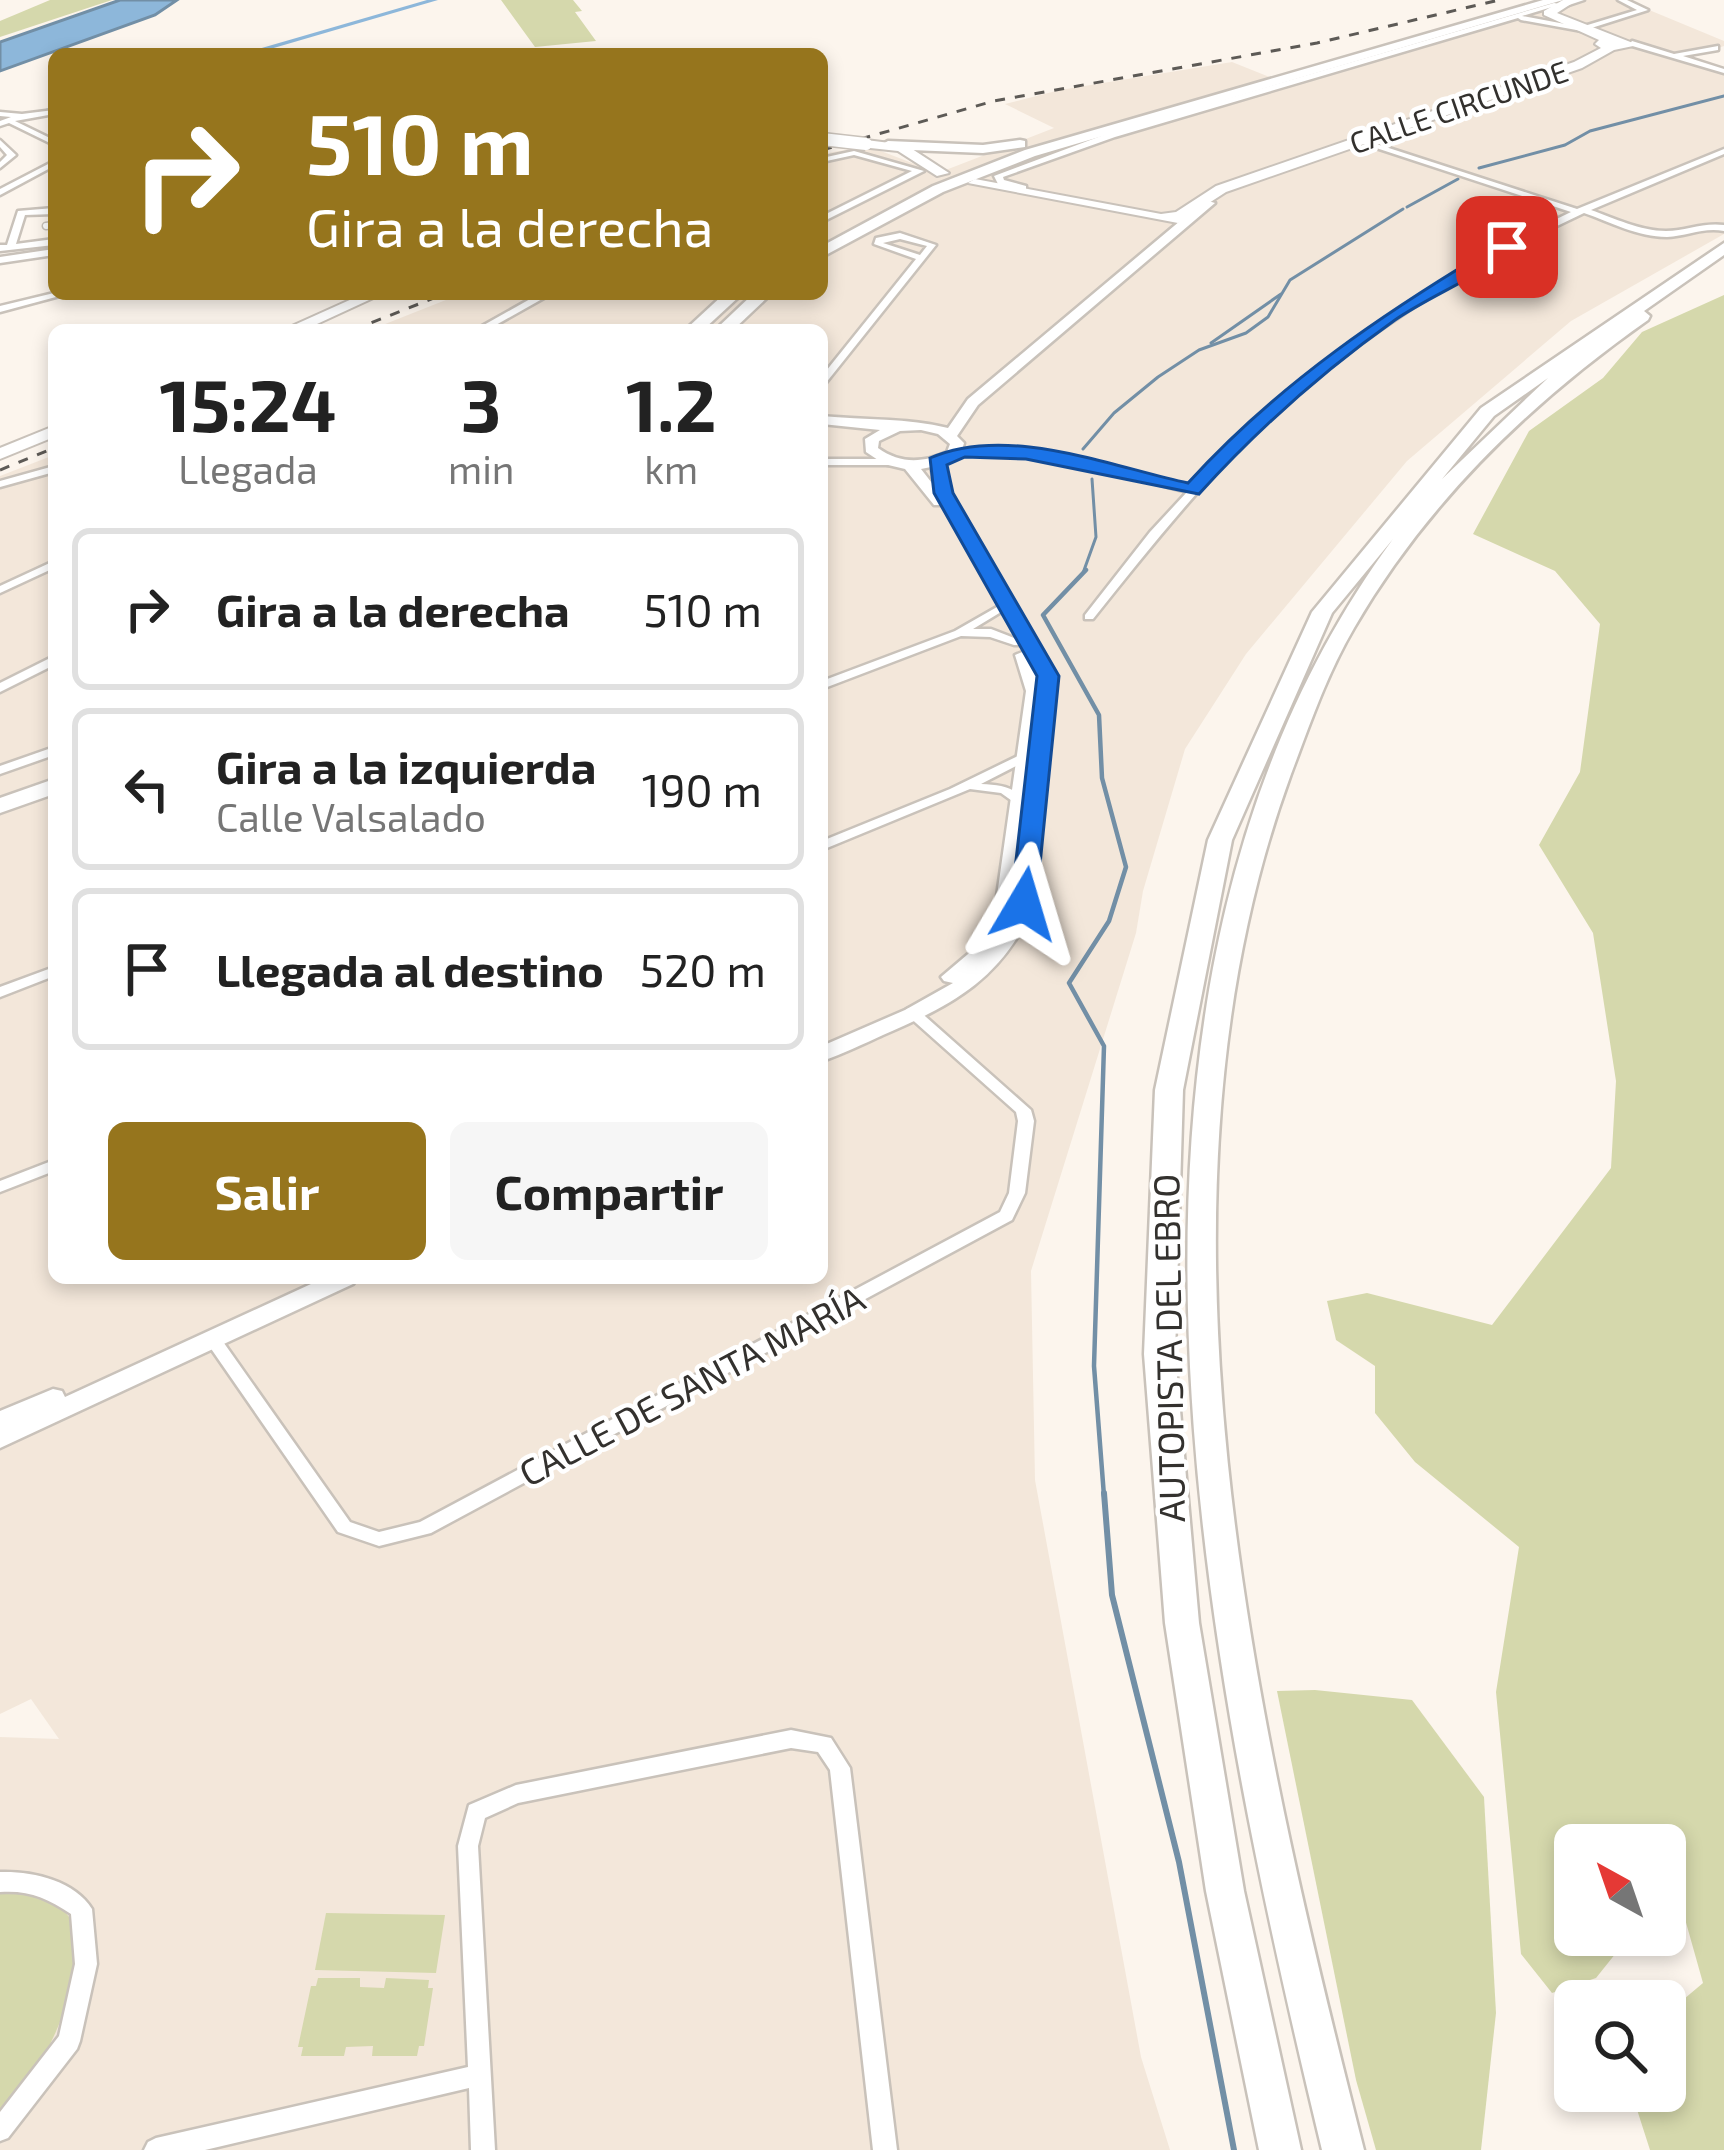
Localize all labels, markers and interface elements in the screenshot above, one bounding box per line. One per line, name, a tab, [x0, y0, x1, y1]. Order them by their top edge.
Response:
street label: CALLE CIRCUNDE	[1344, 52, 1572, 160]
text: 510 m	[306, 91, 534, 192]
icon: right	[108, 96, 264, 252]
text: Gira a la derecha	[306, 193, 713, 258]
pin	[1456, 196, 1558, 298]
icon: arrive	[1474, 214, 1540, 280]
text: 15:24	[159, 360, 337, 446]
text: 3	[461, 360, 502, 446]
text: 1.2	[626, 360, 716, 446]
text: Llegada	[178, 445, 318, 492]
text: min	[448, 445, 515, 492]
text: km	[644, 445, 698, 492]
icon: right	[114, 576, 180, 642]
text: Gira a la derecha	[216, 582, 570, 636]
text: 510 m	[643, 582, 762, 636]
text: Gira a la izquierda	[216, 739, 596, 793]
icon: left	[114, 756, 180, 822]
text: 190 m	[642, 762, 762, 816]
text: Calle Valsalado	[216, 793, 486, 840]
position arrow	[961, 841, 1087, 967]
icon: arrive	[114, 936, 180, 1002]
text: Llegada al destino	[216, 942, 604, 996]
text: 520 m	[640, 942, 766, 996]
button: Salir	[108, 1122, 426, 1260]
button: Compartir	[450, 1122, 768, 1260]
street label: AUTOPISTA DEL EBRO	[1143, 1173, 1192, 1523]
street label: CALLE DE SANTA MARÍA	[511, 1275, 872, 1494]
north arrow	[1554, 1824, 1686, 1956]
map controls	[1554, 1824, 1686, 2112]
button: search	[1554, 1980, 1686, 2112]

